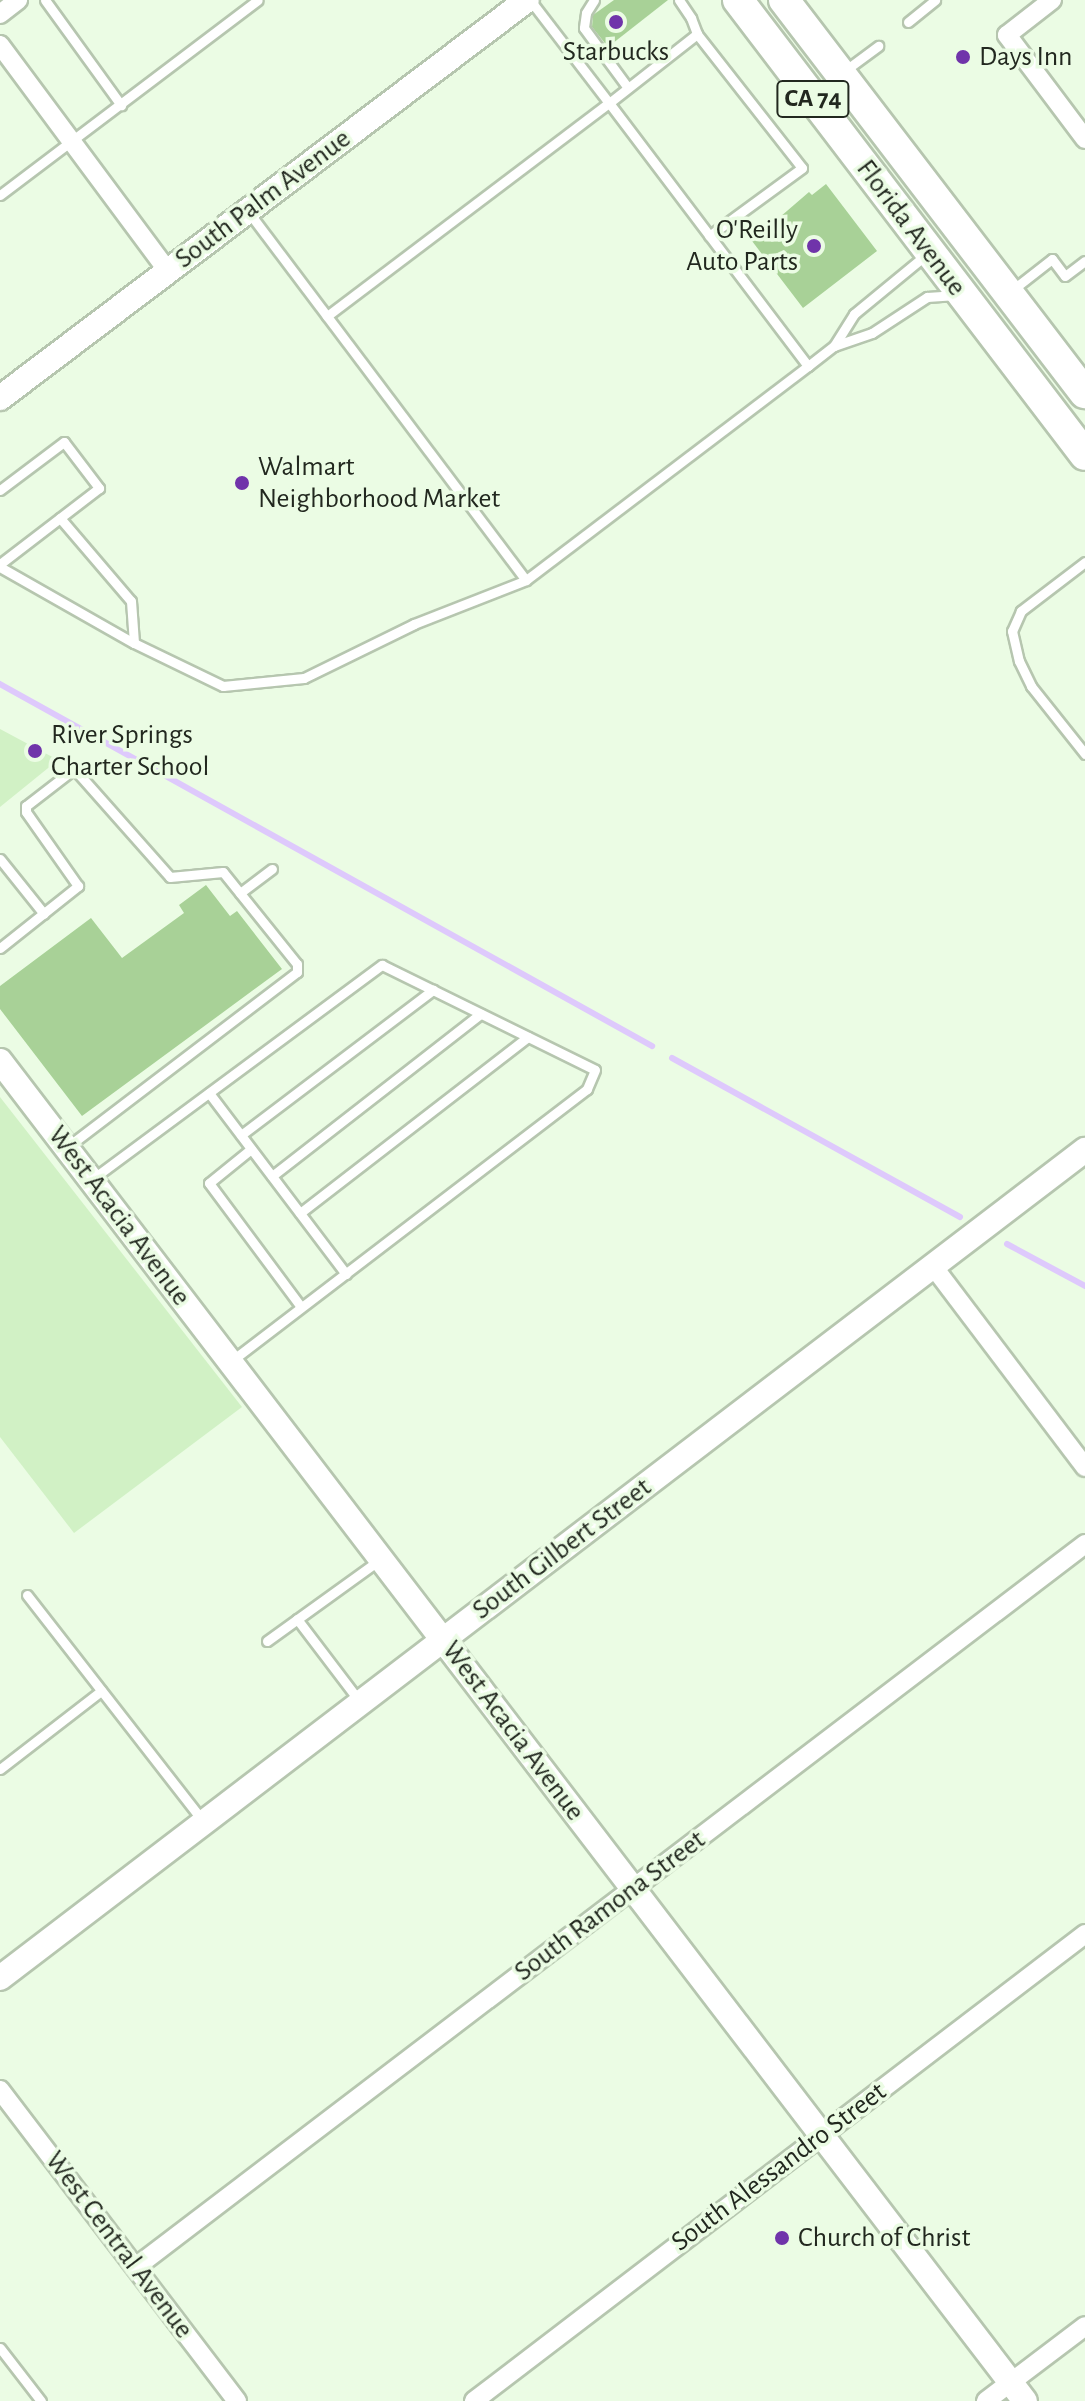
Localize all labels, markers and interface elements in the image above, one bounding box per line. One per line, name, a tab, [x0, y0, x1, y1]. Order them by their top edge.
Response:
marker: Starbucks	[607, 13, 625, 31]
place label: Starbucks	[563, 35, 669, 69]
place label: Days Inn	[979, 40, 1072, 74]
marker: Days Inn	[954, 48, 972, 66]
road number: CA 74	[775, 77, 851, 121]
street label: South Palm Avenue	[169, 122, 357, 276]
street label: Florida Avenue	[849, 153, 973, 303]
place label: O'Reilly Auto Parts	[686, 213, 798, 279]
marker: O'Reilly Auto Parts	[805, 237, 823, 255]
place label: Walmart Neighborhood Market	[258, 450, 500, 516]
marker: Walmart Neighborhood Market	[233, 474, 251, 492]
place label: River Springs Charter School	[51, 718, 209, 784]
marker: River Springs Charter School	[26, 742, 44, 760]
street label: West Acacia Avenue	[40, 1119, 198, 1313]
street label: South Gilbert Street	[466, 1471, 658, 1627]
street label: West Acacia Avenue	[434, 1634, 592, 1828]
street label: South Ramona Street	[508, 1823, 712, 1989]
street label: South Alessandro Street	[665, 2075, 893, 2259]
street label: West Central Avenue	[38, 2145, 200, 2345]
place label: Church of Christ	[798, 2221, 970, 2255]
marker: Church of Christ	[773, 2229, 791, 2247]

